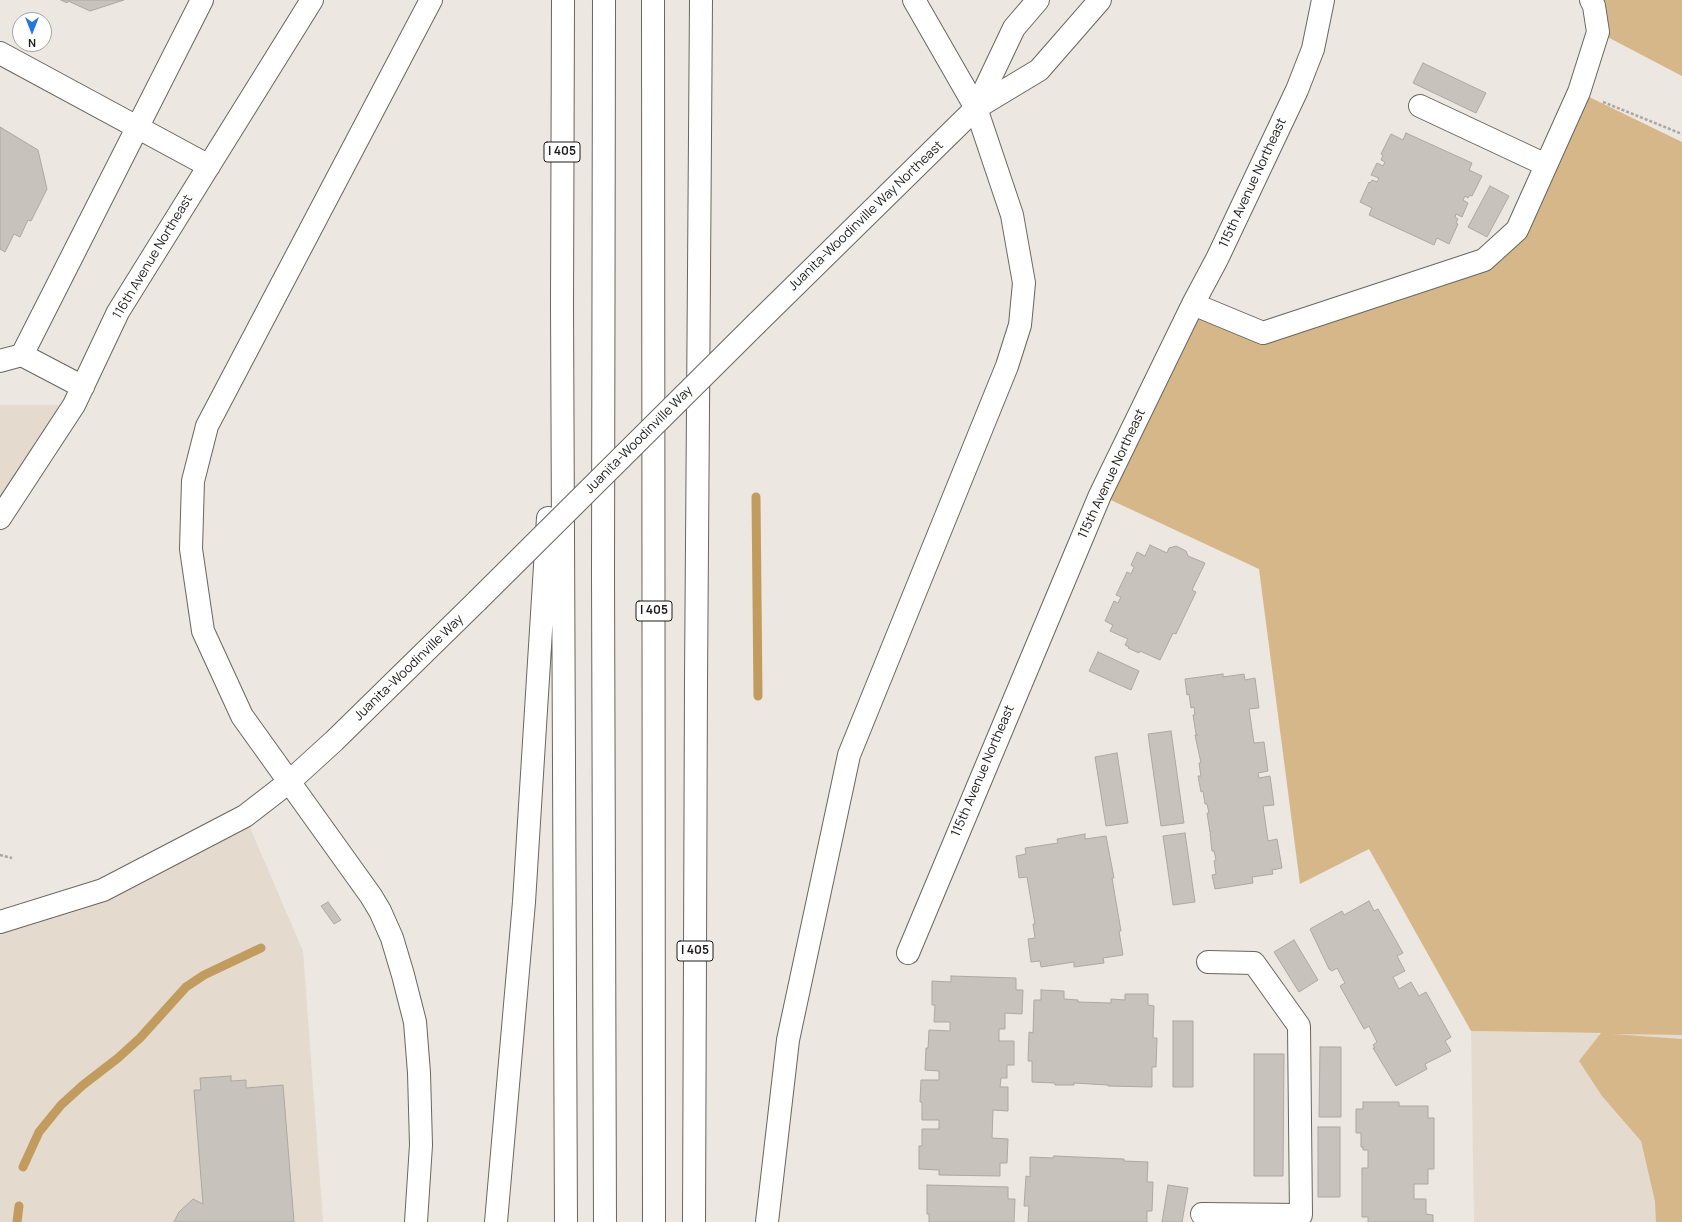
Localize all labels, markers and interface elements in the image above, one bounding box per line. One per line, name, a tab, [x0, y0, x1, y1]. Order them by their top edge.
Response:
north arrow	[12, 12, 52, 52]
text: N	[28, 36, 36, 51]
street label: 115th Avenue Northeast	[1216, 116, 1290, 250]
street label: Juanita-Woodinville Way Northeast	[785, 138, 947, 294]
road number: I 405	[544, 142, 580, 162]
street label: 116th Avenue Northeast	[110, 192, 196, 322]
street label: Juanita-Woodinville Way	[582, 383, 696, 497]
street label: 115th Avenue Northeast	[1075, 407, 1149, 541]
road number: I 405	[636, 601, 672, 621]
street label: Juanita-Woodinville Way	[351, 612, 467, 724]
street label: 115th Avenue Northeast	[948, 703, 1018, 839]
road number: I 405	[677, 941, 713, 961]

